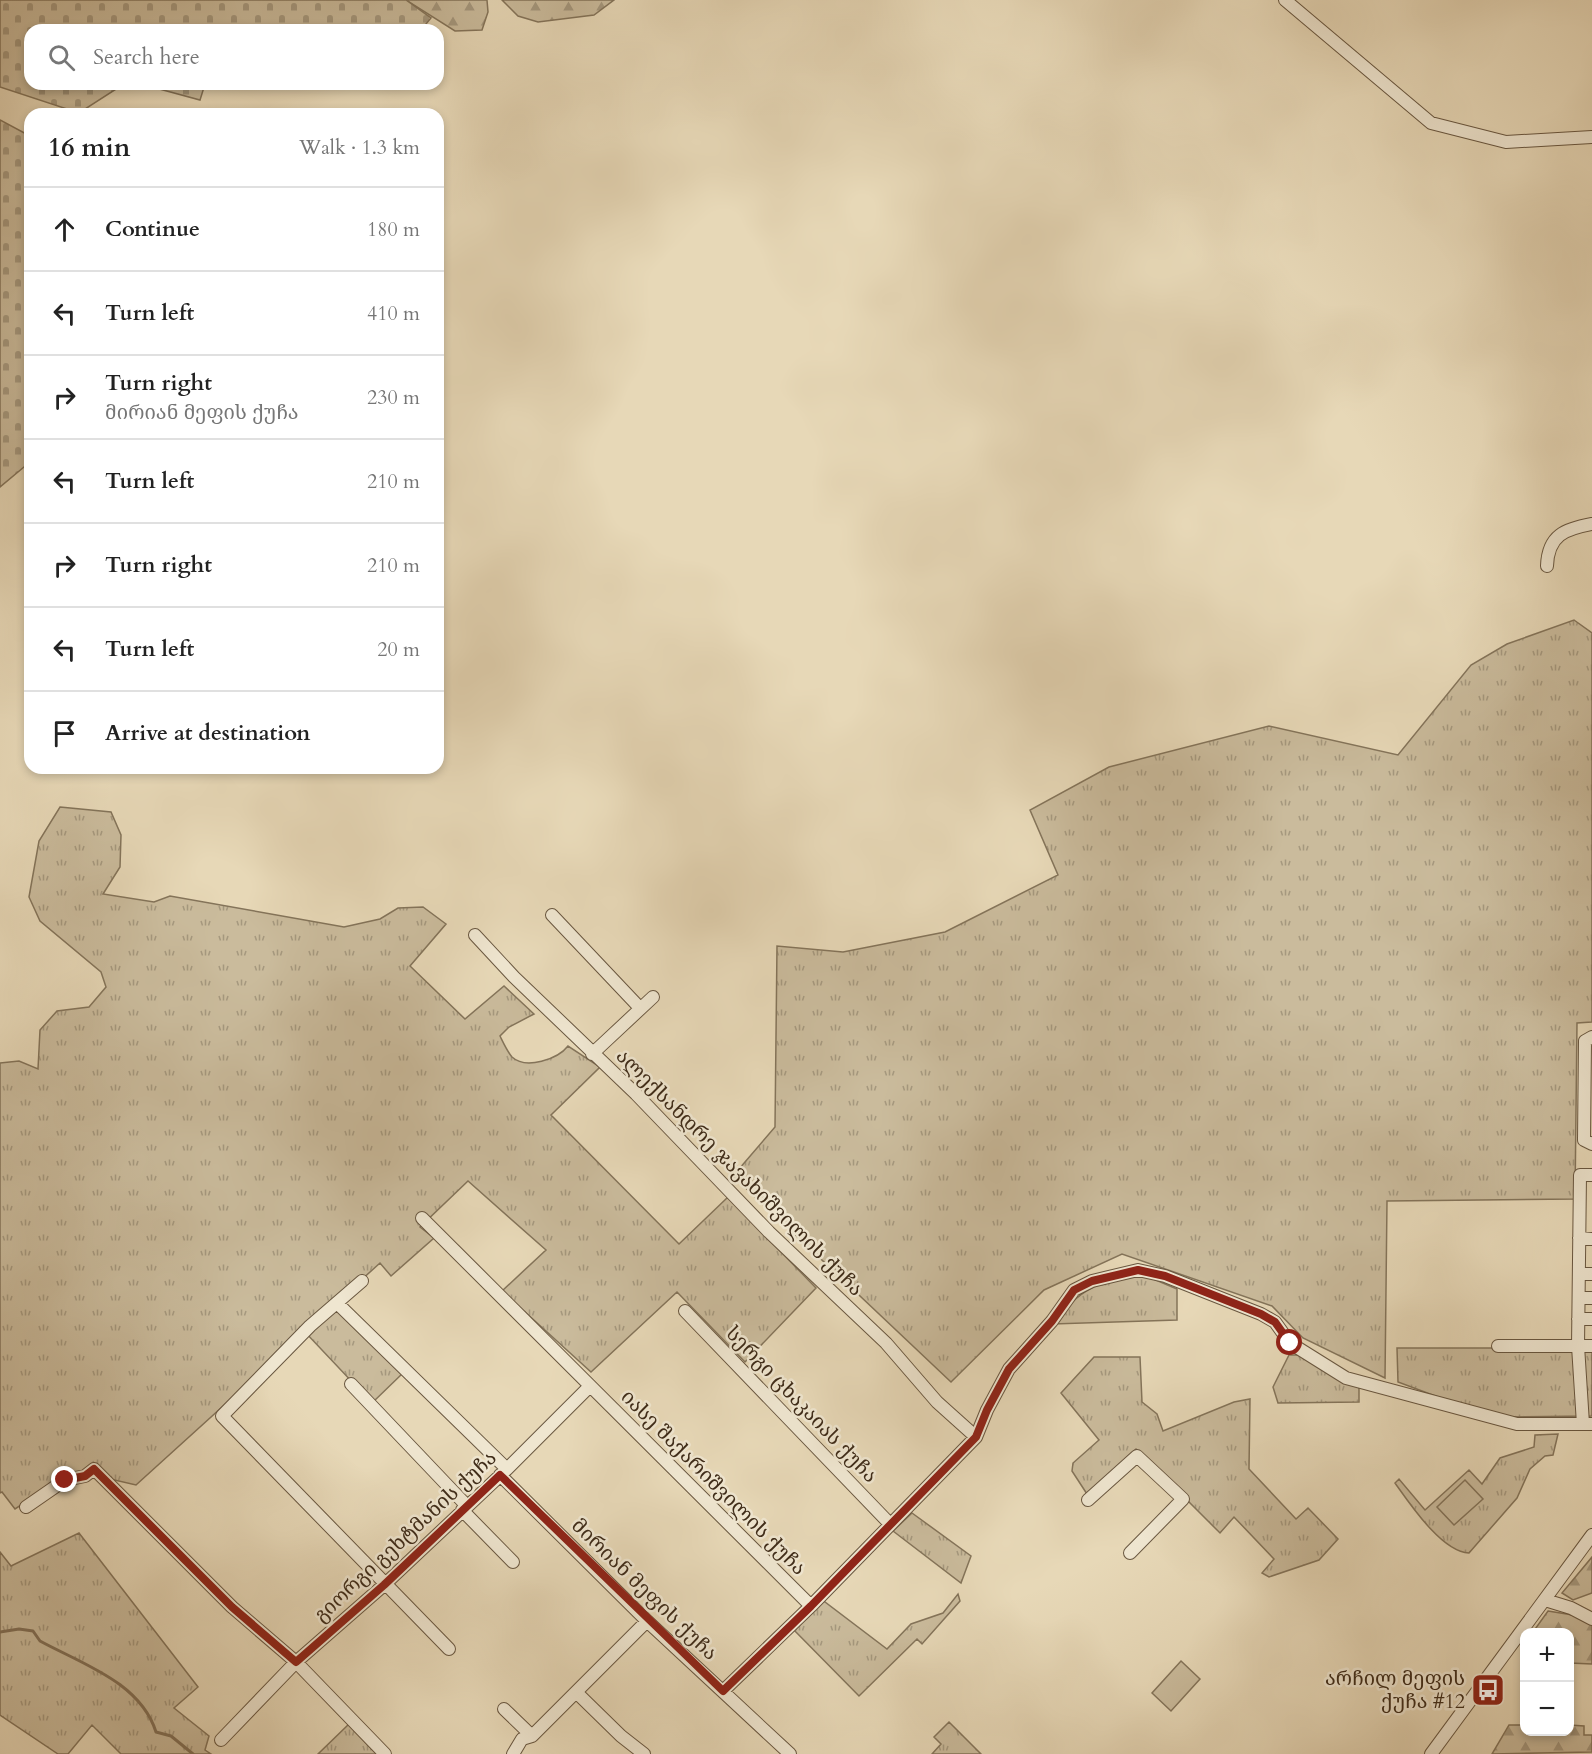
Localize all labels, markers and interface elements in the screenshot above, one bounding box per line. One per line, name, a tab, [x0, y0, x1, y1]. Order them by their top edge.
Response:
search box	[24, 24, 444, 90]
icon: search	[45, 41, 78, 74]
text: Search here	[93, 42, 200, 72]
text: 16 min	[48, 130, 131, 165]
text: Walk · 1.3 km	[299, 134, 420, 161]
icon: ahead	[48, 213, 81, 246]
text: Continue	[105, 214, 200, 244]
text: 180 m	[367, 216, 420, 243]
icon: left	[48, 297, 81, 330]
text: Turn left	[105, 298, 194, 328]
text: 410 m	[367, 300, 420, 327]
text: Turn right	[105, 368, 212, 398]
icon: right	[48, 381, 81, 414]
text: 230 m	[367, 384, 420, 411]
text: მირიან მეფის ქუჩა	[105, 399, 299, 426]
icon: left	[48, 465, 81, 498]
text: Turn left	[105, 466, 194, 496]
text: 210 m	[367, 468, 420, 495]
icon: right	[48, 549, 81, 582]
text: Turn right	[105, 550, 212, 580]
text: 210 m	[367, 552, 420, 579]
icon: left	[48, 633, 81, 666]
text: Turn left	[105, 634, 194, 664]
text: 20 m	[377, 636, 420, 663]
icon: arrive	[48, 717, 81, 750]
text: Arrive at destination	[105, 718, 310, 748]
street label: ალექსანდრე ჯავახიშვილის ქუჩა	[610, 1043, 869, 1302]
street label: სერგი ცხაკაიას ქუჩა	[720, 1320, 884, 1489]
route start	[1276, 1329, 1302, 1355]
street label: იასე შაქარიშვილის ქუჩა	[615, 1384, 812, 1581]
street label: გიორგი გეხტმანის ქუჩა	[308, 1445, 502, 1628]
route end	[51, 1466, 77, 1492]
street label: მირიან მეფის ქუჩა	[566, 1512, 724, 1666]
map controls	[1520, 1628, 1574, 1736]
button: +	[1520, 1628, 1574, 1682]
place label: არჩილ მეფის ქუჩა #12	[1325, 1665, 1465, 1715]
bus stop icon: არჩილ მეფის ქუჩა #12	[1470, 1672, 1506, 1708]
button: −	[1520, 1682, 1574, 1736]

